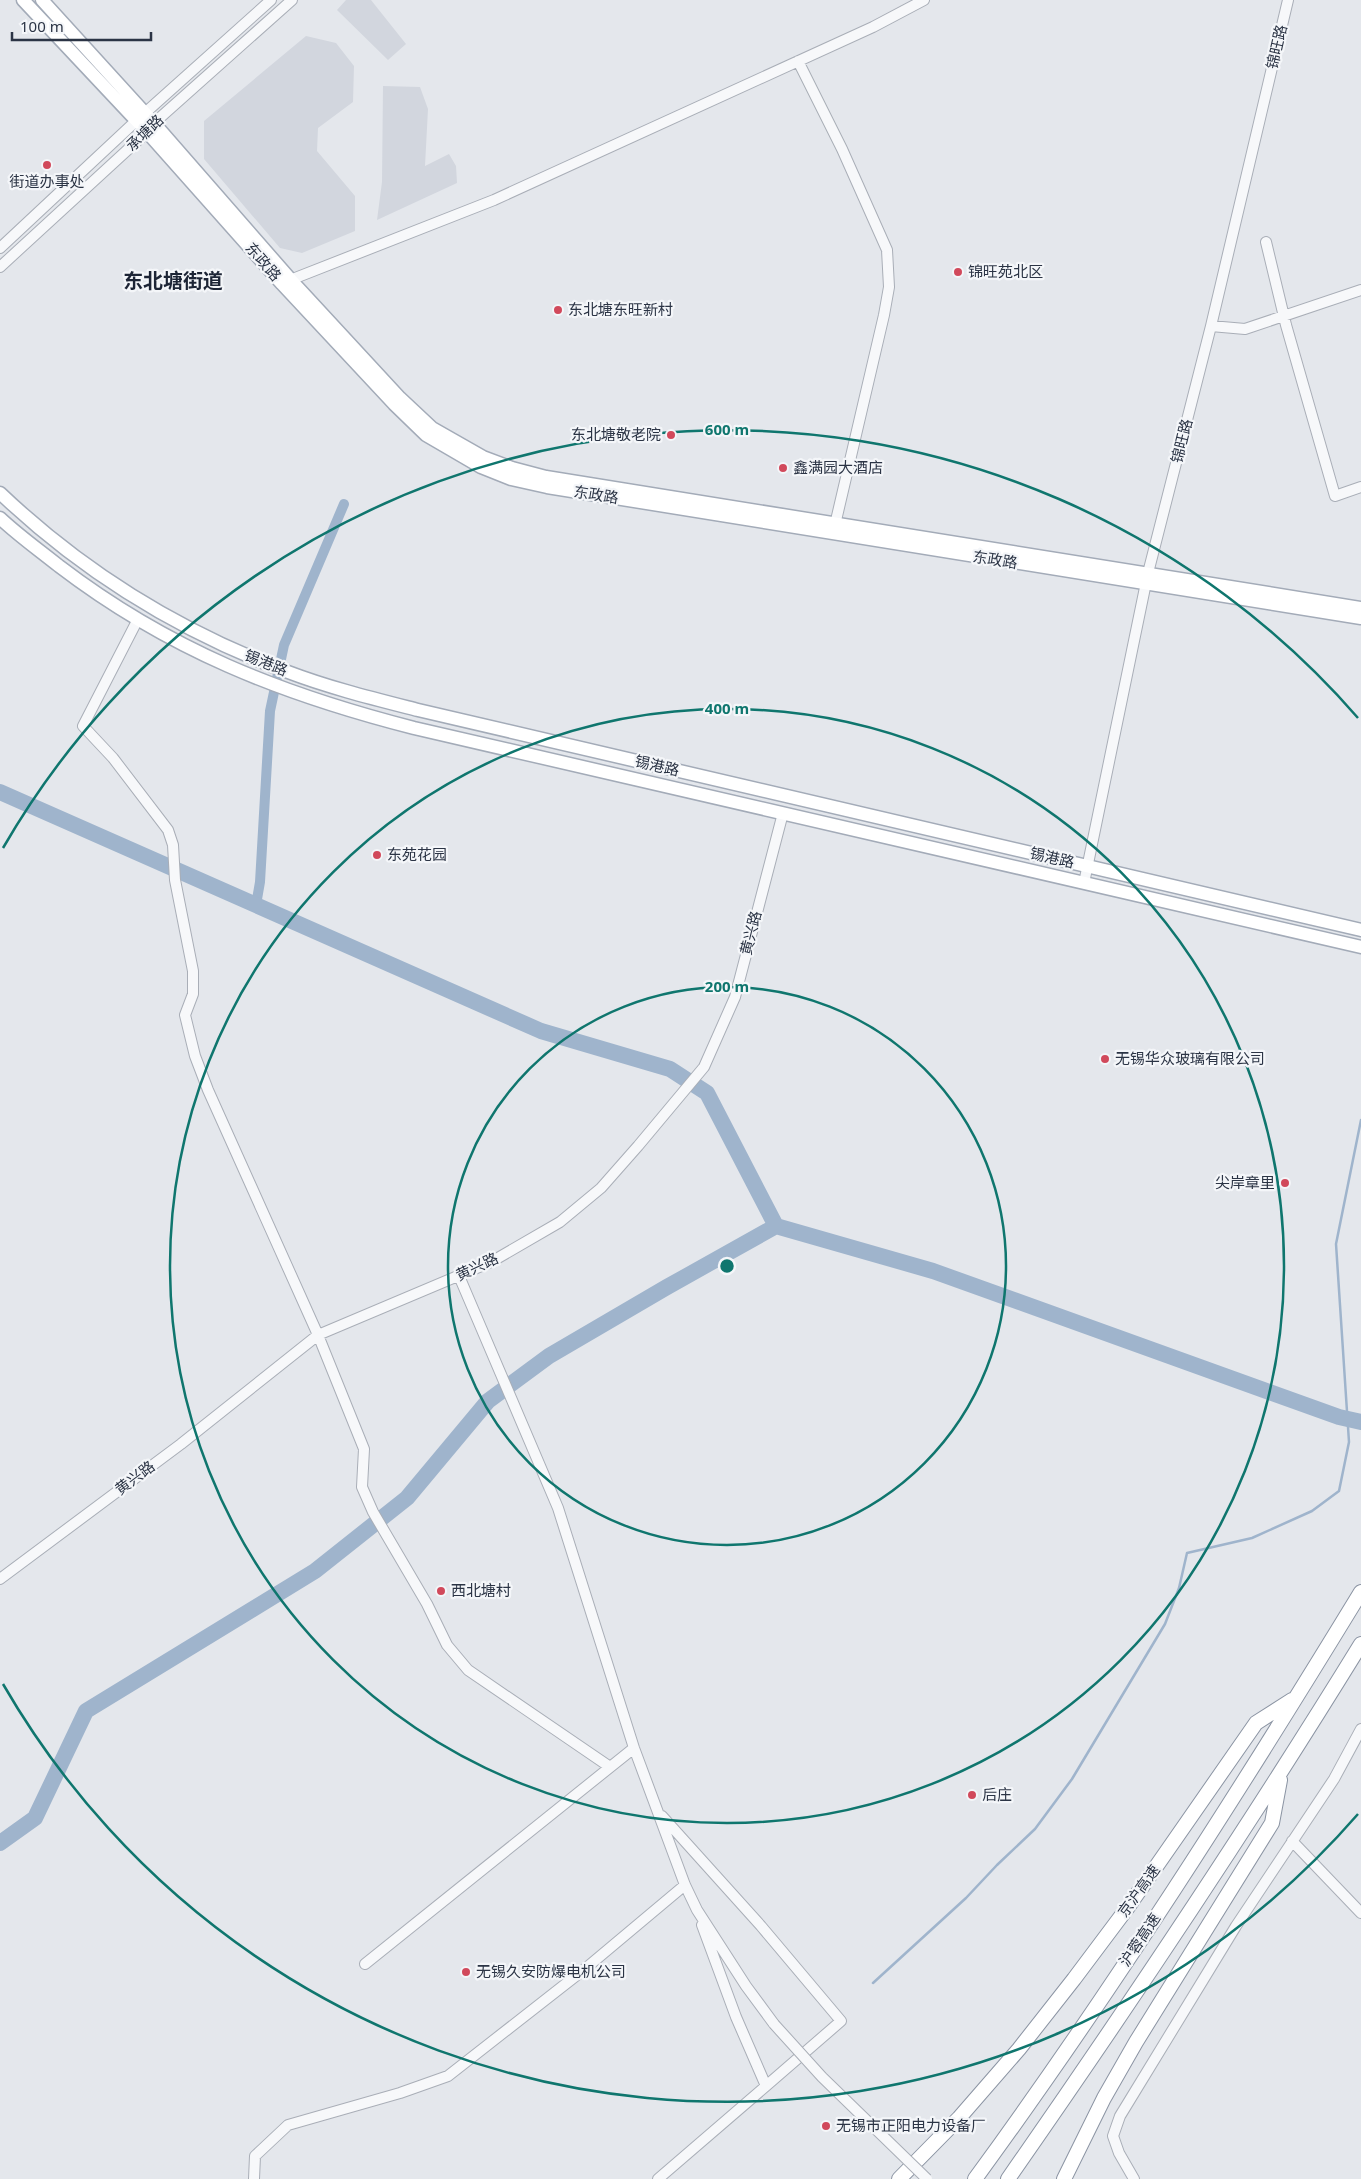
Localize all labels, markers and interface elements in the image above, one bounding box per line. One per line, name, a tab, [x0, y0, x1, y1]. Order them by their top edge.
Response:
scale bar	[12, 10, 151, 42]
text: 100 m	[20, 16, 64, 36]
street label: 锦旺路	[1261, 23, 1291, 71]
street label: 承塘路	[121, 109, 167, 155]
marker: 街道办事处	[41, 159, 53, 171]
place label: 街道办事处	[9, 171, 85, 191]
street label: 东政路	[241, 238, 286, 285]
place label: 锦旺苑北区	[968, 261, 1043, 281]
marker: 锦旺苑北区	[952, 266, 964, 278]
district label: 东北塘街道	[123, 267, 223, 294]
place label: 东北塘东旺新村	[568, 299, 673, 319]
marker: 东北塘东旺新村	[552, 304, 564, 316]
street label: 锦旺路	[1166, 416, 1196, 465]
text: 600 m	[705, 419, 749, 439]
place label: 东北塘敬老院	[571, 424, 661, 444]
marker: 东北塘敬老院	[665, 429, 677, 441]
place label: 鑫满园大酒店	[793, 457, 883, 477]
marker: 鑫满园大酒店	[777, 462, 789, 474]
street label: 东政路	[572, 481, 620, 507]
street label: 东政路	[971, 546, 1019, 572]
street label: 锡港路	[242, 644, 291, 680]
text: 400 m	[705, 698, 749, 718]
street label: 锡港路	[633, 750, 681, 780]
street label: 锡港路	[1028, 842, 1076, 872]
place label: 东苑花园	[387, 844, 447, 864]
marker: 东苑花园	[371, 849, 383, 861]
street label: 黄兴路	[735, 908, 765, 957]
text: 200 m	[705, 976, 749, 996]
place label: 无锡华众玻璃有限公司	[1115, 1048, 1265, 1068]
marker: 无锡华众玻璃有限公司	[1099, 1053, 1111, 1065]
place label: 尖岸章里	[1215, 1172, 1275, 1192]
marker: 尖岸章里	[1279, 1177, 1291, 1189]
street label: 黄兴路	[452, 1248, 501, 1285]
centre of rings	[718, 1257, 736, 1275]
street label: 黄兴路	[110, 1456, 158, 1499]
place label: 西北塘村	[451, 1580, 511, 1600]
marker: 西北塘村	[435, 1585, 447, 1597]
place label: 后庄	[982, 1784, 1012, 1804]
marker: 后庄	[966, 1789, 978, 1801]
street label: 京沪高速	[1112, 1860, 1164, 1921]
street label: 沪蓉高速	[1114, 1909, 1164, 1970]
place label: 无锡久安防爆电机公司	[476, 1961, 626, 1981]
marker: 无锡久安防爆电机公司	[460, 1966, 472, 1978]
place label: 无锡市正阳电力设备厂	[836, 2115, 986, 2135]
marker: 无锡市正阳电力设备厂	[820, 2120, 832, 2132]

